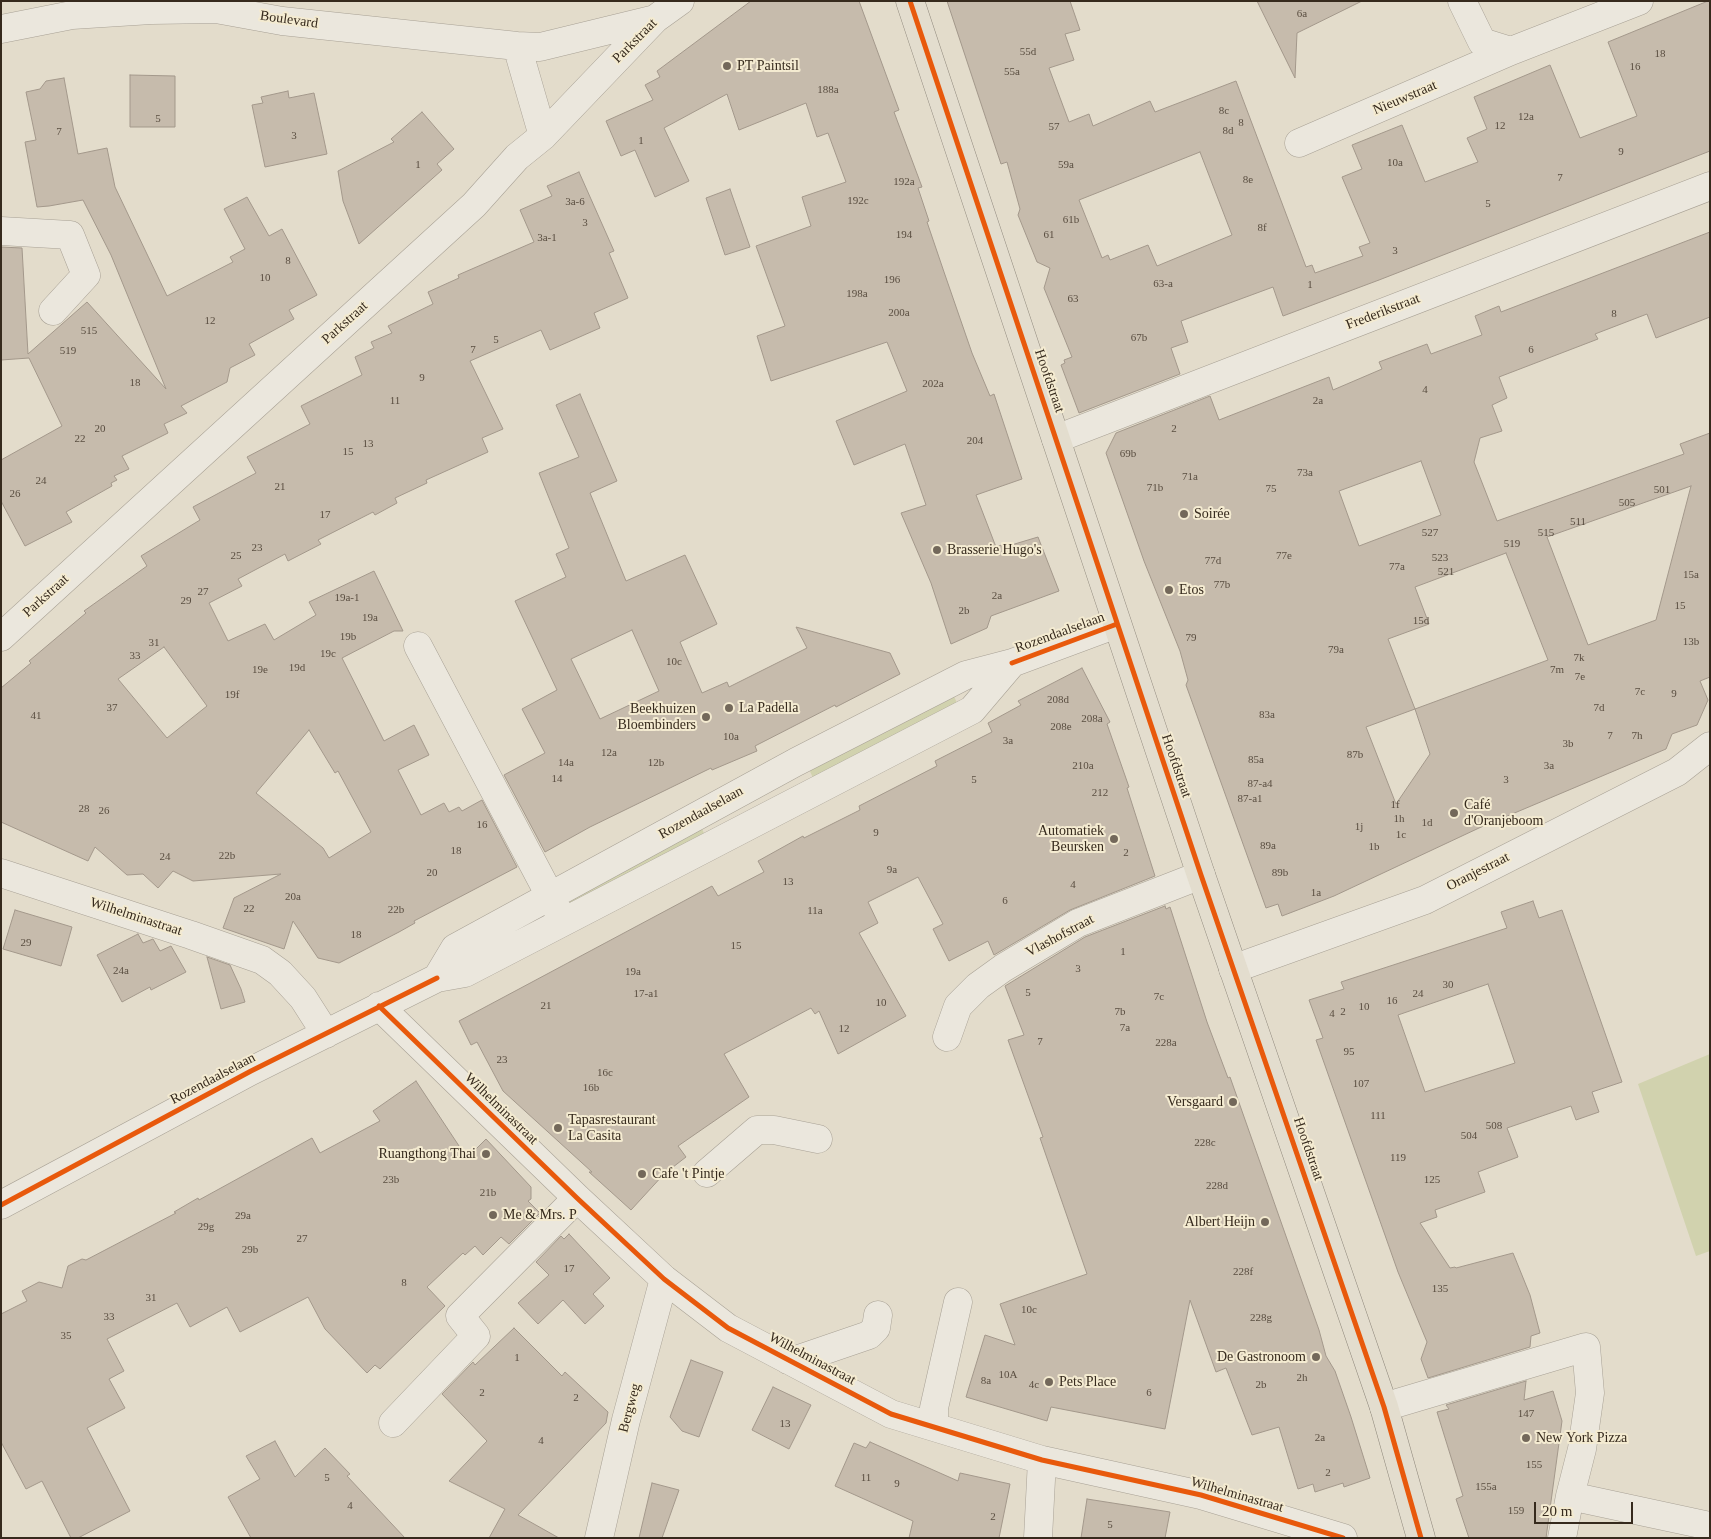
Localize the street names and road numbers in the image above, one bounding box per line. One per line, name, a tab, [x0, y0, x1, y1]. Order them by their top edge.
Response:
street label: Boulevard	[259, 8, 319, 32]
street label: Parkstraat	[609, 15, 661, 67]
street label: Nieuwstraat	[1371, 77, 1439, 119]
street label: Frederikstraat	[1344, 290, 1422, 334]
street label: Parkstraat	[319, 298, 371, 348]
street label: Hoofdstraat	[1030, 347, 1068, 415]
street label: Parkstraat	[20, 571, 72, 621]
street label: Rozendaalselaan	[1013, 609, 1107, 657]
street label: Hoofdstraat	[1157, 732, 1195, 800]
street label: Rozendaalselaan	[656, 783, 746, 843]
street label: Oranjestraat	[1444, 849, 1512, 895]
street label: Wilhelminastraat	[88, 894, 184, 940]
street label: Vlashofstraat	[1023, 911, 1097, 961]
street label: Rozendaalselaan	[168, 1050, 258, 1108]
street label: Wilhelminastraat	[461, 1070, 541, 1148]
street label: Hoofdstraat	[1289, 1115, 1327, 1183]
street label: Wilhelminastraat	[766, 1329, 858, 1389]
street label: Bergweg	[615, 1382, 645, 1434]
street label: Wilhelminastraat	[1189, 1474, 1285, 1516]

